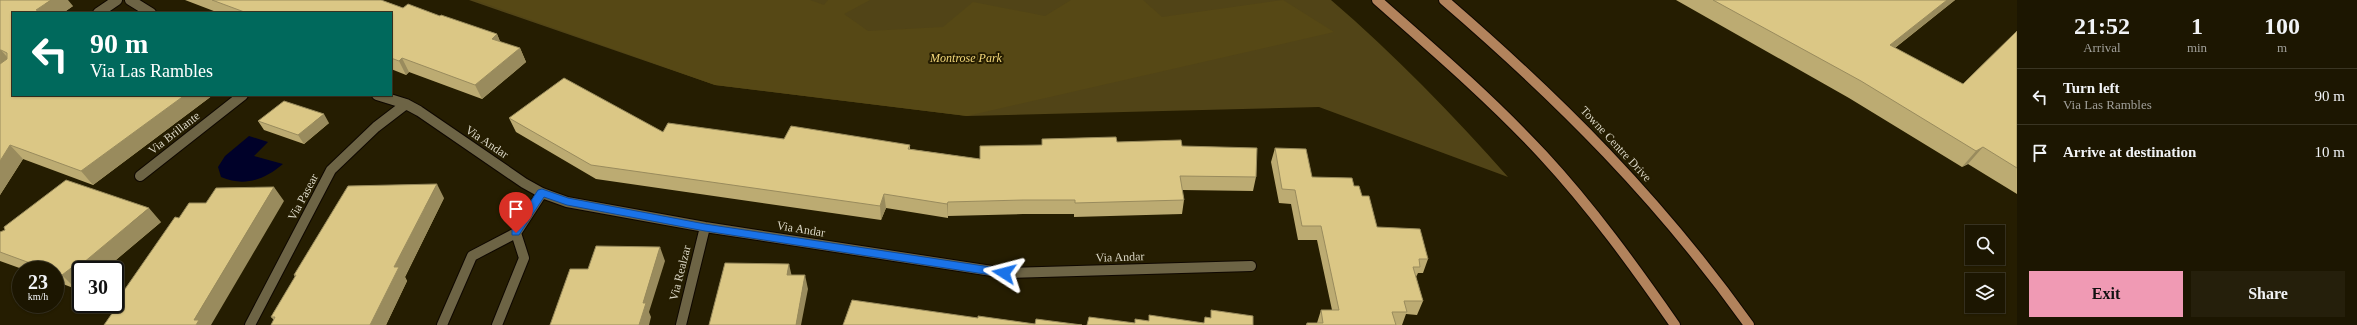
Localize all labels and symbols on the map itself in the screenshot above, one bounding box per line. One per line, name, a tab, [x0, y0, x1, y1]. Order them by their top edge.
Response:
park label: Montrose Park	[929, 51, 1003, 65]
street label: Towne Centre Drive	[1578, 103, 1654, 185]
street label: Via Brillante	[145, 109, 203, 157]
street label: Via Andar	[463, 123, 511, 161]
street label: Via Pasear	[285, 171, 321, 223]
pin	[499, 192, 533, 233]
street label: Via Andar	[776, 218, 826, 240]
street label: Via Realzar	[666, 244, 694, 302]
street label: Via Andar	[1095, 249, 1145, 265]
position arrow	[983, 252, 1025, 294]
speed limit sign: 30	[72, 261, 124, 313]

